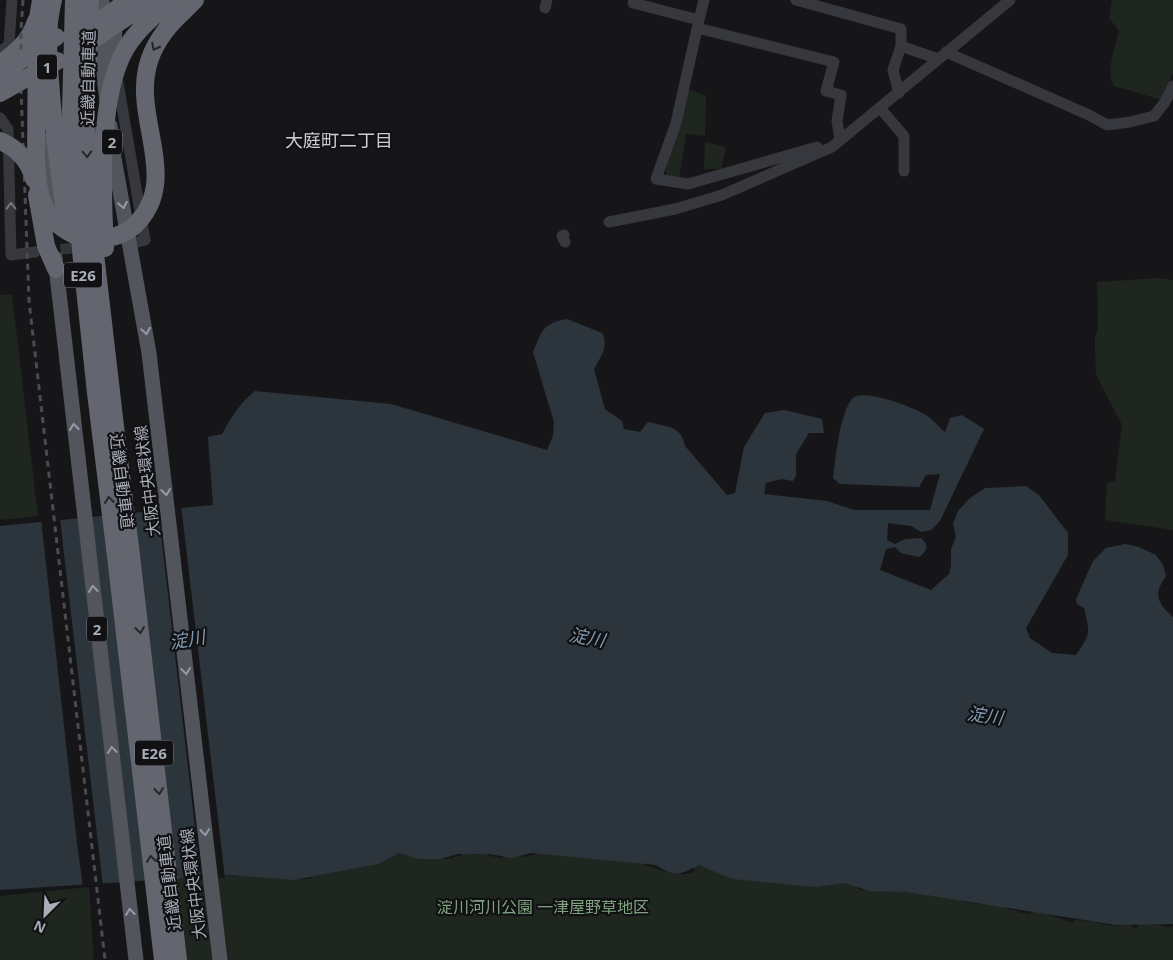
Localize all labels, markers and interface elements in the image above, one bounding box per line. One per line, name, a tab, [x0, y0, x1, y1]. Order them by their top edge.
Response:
street label: 近畿自動車道	[76, 30, 100, 126]
one-way arrow	[151, 42, 161, 51]
road number: 1	[37, 54, 57, 80]
district label: 大庭町二丁目	[285, 128, 393, 152]
road number: 2	[102, 130, 122, 154]
one-way arrow	[82, 150, 93, 158]
one-way arrow	[118, 200, 128, 209]
one-way arrow	[6, 202, 16, 210]
road number: E26	[64, 262, 102, 288]
one-way arrow	[140, 326, 150, 335]
one-way arrow	[69, 423, 80, 431]
street label: 大阪中央環状線	[129, 424, 165, 538]
street label: 近畿自動車道	[105, 432, 139, 530]
one-way arrow	[160, 488, 171, 496]
one-way arrow	[104, 496, 115, 504]
one-way arrow	[88, 584, 99, 592]
road number: 2	[87, 616, 107, 642]
water label: 淀川	[567, 622, 609, 653]
water label: 淀川	[167, 624, 209, 654]
one-way arrow	[134, 626, 145, 634]
one-way arrow	[180, 667, 191, 675]
water label: 淀川	[966, 701, 1006, 730]
road number: E26	[135, 740, 173, 766]
one-way arrow	[107, 746, 118, 754]
one-way arrow	[153, 787, 164, 795]
street label: 大阪中央環状線	[175, 827, 211, 941]
one-way arrow	[199, 828, 210, 836]
street label: 近畿自動車道	[152, 834, 186, 932]
one-way arrow	[146, 855, 157, 863]
north arrow	[20, 890, 70, 940]
park label: 淀川河川公園 一津屋野草地区	[437, 896, 649, 918]
one-way arrow	[125, 907, 136, 915]
text: N	[30, 916, 49, 938]

